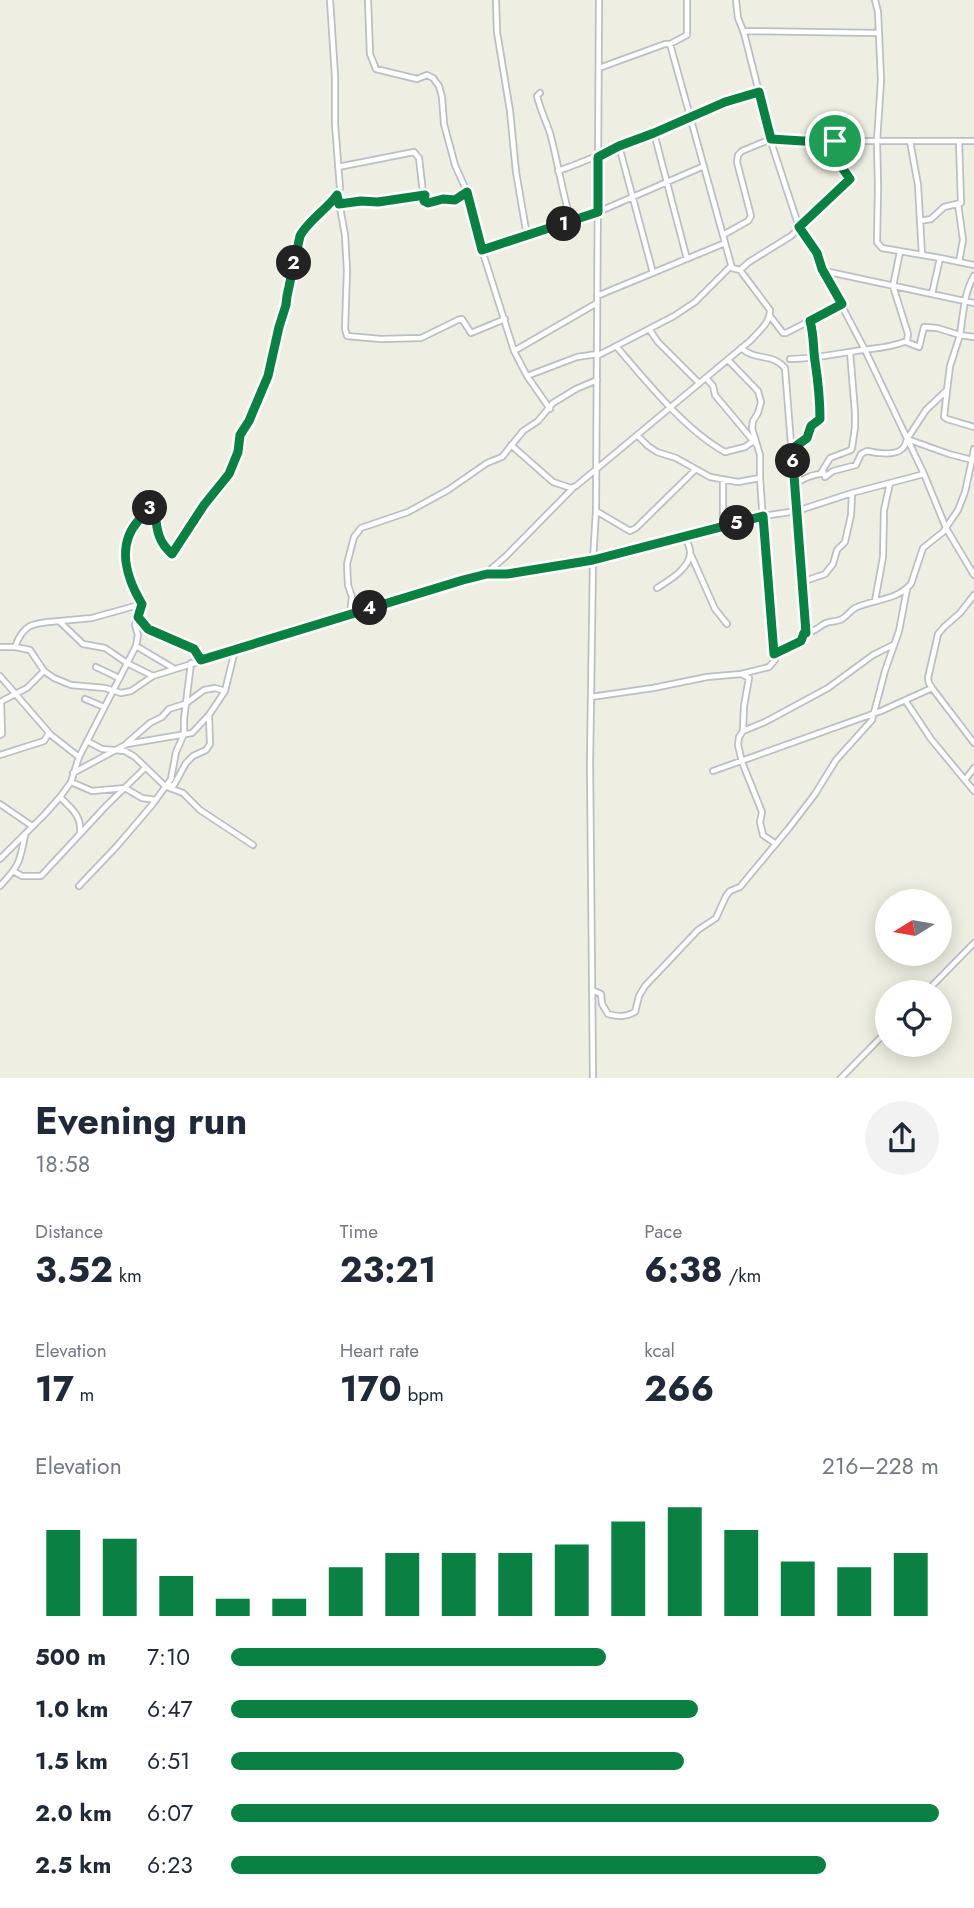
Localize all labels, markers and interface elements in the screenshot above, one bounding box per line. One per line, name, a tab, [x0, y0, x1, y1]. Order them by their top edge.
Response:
pin	[805, 111, 865, 171]
icon: arrive	[816, 122, 854, 160]
pin: 1	[546, 206, 582, 242]
text: 1	[559, 210, 568, 237]
pin: 2	[276, 246, 312, 280]
text: 2	[287, 249, 300, 276]
pin: 6	[776, 444, 810, 478]
text: 6	[786, 447, 799, 474]
pin: 3	[132, 490, 168, 526]
text: 3	[144, 494, 155, 521]
pin: 5	[720, 505, 754, 540]
text: 5	[730, 509, 743, 536]
pin: 4	[352, 590, 388, 626]
text: 4	[363, 594, 376, 621]
north arrow	[875, 889, 952, 966]
map controls	[875, 889, 952, 1057]
button: locate	[875, 980, 952, 1057]
text: Evening run	[35, 1093, 247, 1148]
button: share	[865, 1101, 939, 1175]
text: 18:58	[35, 1147, 90, 1181]
text: Distance	[35, 1218, 103, 1245]
text: Time	[340, 1218, 378, 1245]
text: Pace	[644, 1218, 682, 1245]
text: 3.52	[35, 1245, 113, 1295]
text: 23:21	[340, 1245, 436, 1295]
text: 6:38	[644, 1245, 723, 1295]
text: km	[113, 1262, 142, 1289]
text: /km	[723, 1262, 761, 1289]
text: Elevation	[35, 1337, 107, 1364]
text: Heart rate	[340, 1337, 419, 1364]
text: kcal	[644, 1337, 675, 1364]
text: 17	[35, 1364, 74, 1414]
text: 170	[340, 1364, 402, 1414]
text: 266	[644, 1364, 714, 1414]
text: m	[74, 1381, 94, 1408]
text: bpm	[402, 1381, 444, 1408]
text: Elevation	[35, 1449, 122, 1483]
text: 216–228 m	[822, 1449, 939, 1483]
text: 500 m	[35, 1640, 106, 1674]
text: 7:10	[147, 1640, 190, 1674]
text: 1.0 km	[35, 1692, 108, 1726]
text: 6:47	[147, 1692, 193, 1726]
text: 1.5 km	[35, 1744, 108, 1778]
text: 6:51	[147, 1744, 190, 1778]
text: 2.0 km	[35, 1796, 112, 1830]
text: 6:07	[147, 1796, 193, 1830]
text: 2.5 km	[35, 1848, 111, 1882]
text: 6:23	[147, 1848, 193, 1882]

